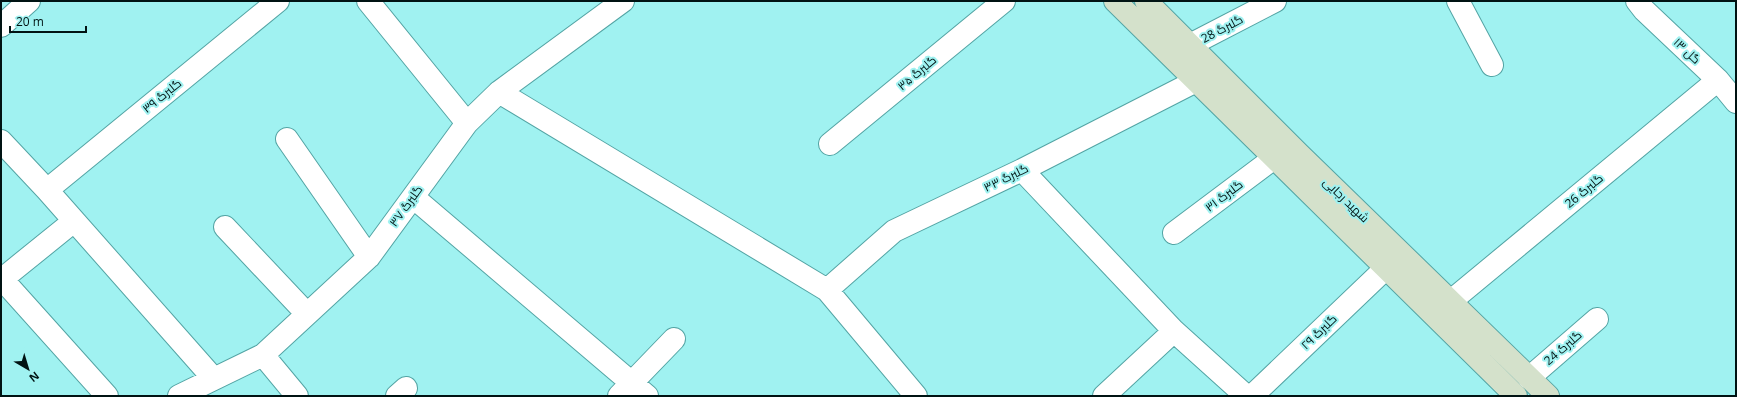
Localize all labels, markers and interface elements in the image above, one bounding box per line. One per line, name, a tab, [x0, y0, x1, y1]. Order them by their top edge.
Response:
scale bar	[10, 8, 86, 34]
street label: گلبرگ 28	[1198, 10, 1246, 47]
text: 20 m	[16, 13, 44, 30]
street label: گل ۱۳	[1670, 34, 1705, 68]
street label: گلبرگ ۳۵	[894, 51, 940, 94]
street label: گلبرگ ۳۹	[139, 75, 185, 117]
street label: گلبرگ ۳۳	[981, 159, 1031, 196]
street label: گلبرگ 26	[1561, 170, 1606, 212]
street label: شهید رجایی	[1320, 173, 1373, 226]
street label: گلبرگ ۳۱	[1201, 176, 1246, 215]
street label: گلبرگ ۳۷	[385, 182, 426, 230]
street label: گلبرگ ۲۹	[1297, 310, 1340, 353]
street label: گلبرگ 24	[1540, 326, 1585, 369]
north arrow	[8, 349, 48, 389]
text: N	[26, 369, 43, 386]

